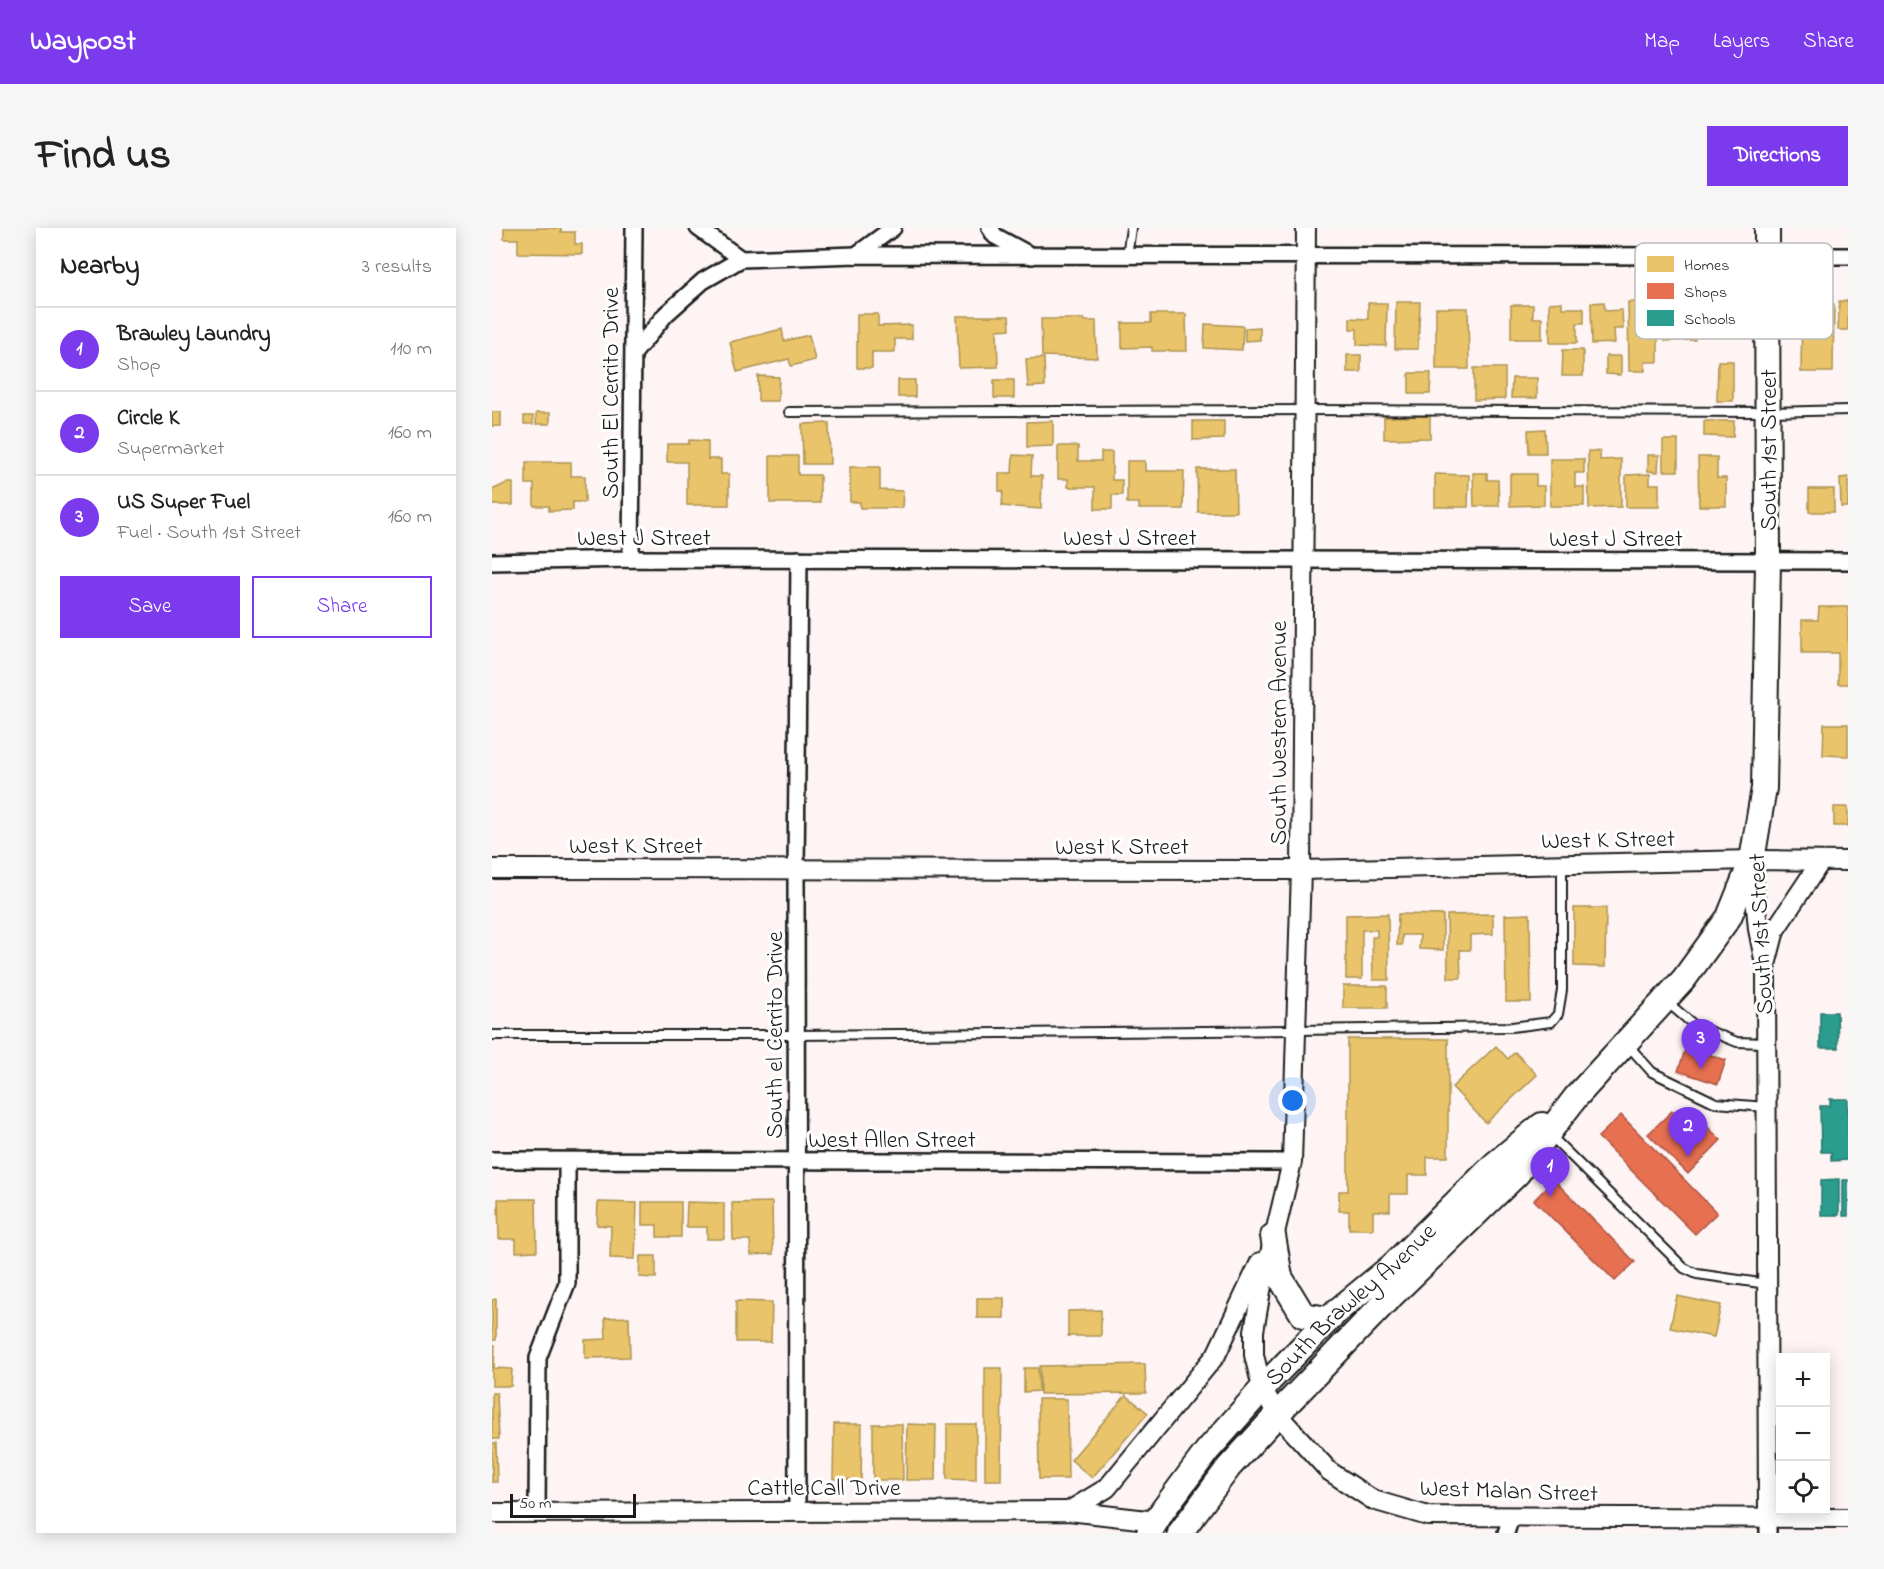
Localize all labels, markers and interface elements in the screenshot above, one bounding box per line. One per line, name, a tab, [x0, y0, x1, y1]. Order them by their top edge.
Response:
text: Waypost	[30, 22, 136, 63]
text: Map	[1644, 27, 1680, 57]
text: Layers	[1713, 27, 1770, 57]
text: Share	[1803, 27, 1854, 57]
text: Find us	[36, 126, 171, 187]
button: Directions	[1707, 126, 1848, 186]
legend	[1635, 243, 1833, 339]
text: Nearby	[60, 248, 139, 286]
text: 3 results	[362, 253, 432, 282]
text: Homes	[1684, 254, 1729, 278]
text: Shops	[1684, 281, 1727, 305]
street label: South El Cerrito Drive	[595, 287, 630, 499]
text: Schools	[1684, 308, 1736, 332]
text: Brawley Laundry	[117, 319, 271, 351]
text: 1	[76, 335, 83, 364]
text: 110 m	[390, 335, 432, 364]
text: Shop	[117, 351, 161, 380]
street label: South 1st Street	[1753, 369, 1788, 531]
text: Circle K	[117, 403, 179, 435]
text: 2	[75, 419, 84, 448]
text: 160 m	[388, 419, 432, 448]
text: Supermarket	[117, 435, 224, 464]
text: US Super Fuel	[117, 487, 250, 519]
text: 3	[75, 503, 84, 532]
text: 160 m	[388, 503, 432, 532]
text: Fuel · South 1st Street	[117, 519, 301, 548]
street label: West J Street	[577, 522, 711, 557]
street label: West J Street	[1063, 522, 1197, 557]
street label: West J Street	[1549, 523, 1683, 558]
button: Save	[60, 576, 240, 638]
button: Share	[252, 576, 432, 638]
street label: South Western Avenue	[1263, 621, 1298, 845]
street label: West K Street	[1541, 823, 1675, 860]
street label: West K Street	[569, 830, 703, 865]
street label: West K Street	[1055, 831, 1189, 866]
street label: South 1st Street	[1741, 852, 1784, 1015]
street label: South el Cerrito Drive	[759, 931, 794, 1139]
pin: 3	[1682, 1020, 1720, 1069]
your location	[1278, 1086, 1307, 1115]
pin: 2	[1668, 1108, 1708, 1157]
street label: West Allen Street	[808, 1124, 976, 1159]
pin: 1	[1530, 1148, 1570, 1197]
street label: South Brawley Avenue	[1258, 1216, 1446, 1395]
map controls	[1776, 1353, 1830, 1515]
button: +	[1776, 1353, 1830, 1407]
button: −	[1776, 1407, 1830, 1461]
button: locate	[1776, 1461, 1830, 1515]
street label: Cattle Call Drive	[747, 1472, 901, 1507]
street label: West Malan Street	[1419, 1472, 1599, 1513]
scale bar	[510, 1491, 636, 1518]
text: 50 m	[519, 1492, 551, 1516]

